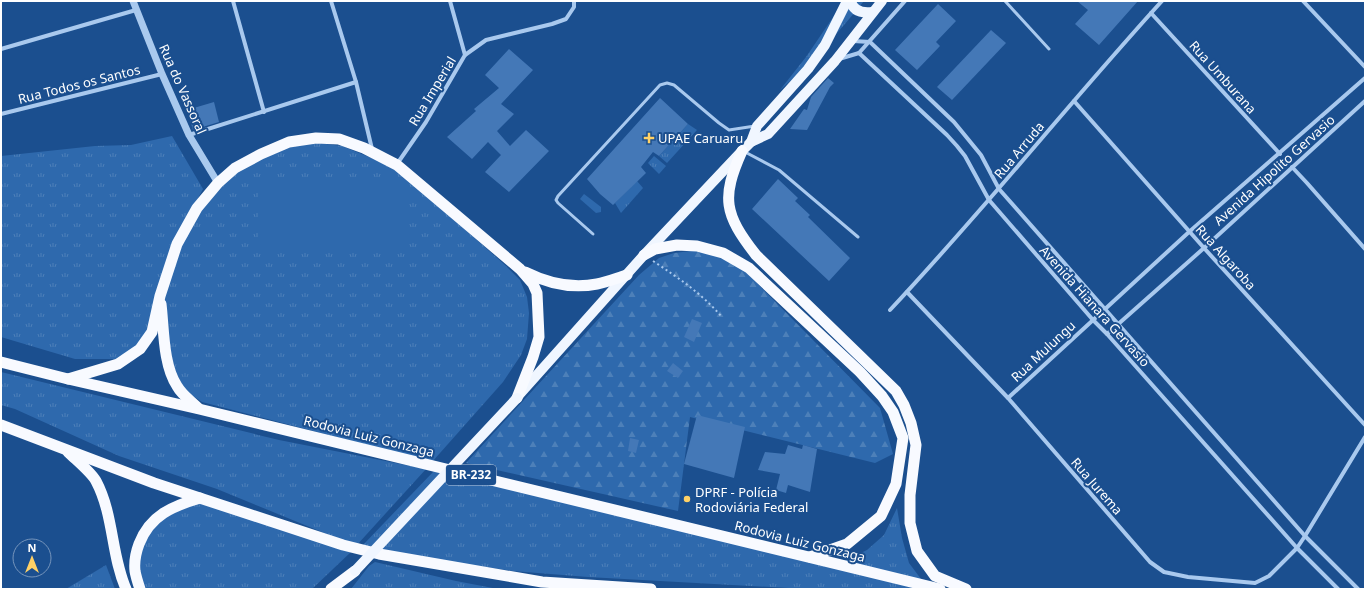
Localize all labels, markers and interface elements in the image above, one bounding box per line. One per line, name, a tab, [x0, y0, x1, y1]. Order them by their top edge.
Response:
street label: Rua Umburana	[1185, 37, 1261, 117]
street label: Rua do Vassoral	[155, 41, 211, 137]
street label: Rua Imperial	[404, 53, 460, 129]
street label: Rua Todos os Santos	[16, 60, 142, 108]
street label: Avenida Hipolito Gervasio	[1210, 111, 1339, 229]
street label: Rua Arruda	[990, 118, 1048, 182]
place label: UPAE Caruaru	[658, 129, 743, 147]
marker: UPAE Caruaru	[643, 132, 655, 144]
street label: Rua Algaroba	[1192, 221, 1260, 293]
street label: Avenida Hianara Gervasio	[1036, 242, 1154, 371]
street label: Rua Mulungu	[1007, 316, 1079, 386]
street label: Rodovia Luiz Gonzaga	[302, 411, 436, 461]
street label: Rua Jurema	[1067, 454, 1127, 518]
road number: BR-232	[446, 465, 496, 485]
place label: DPRF - Polícia Rodoviária Federal	[695, 483, 808, 516]
marker: DPRF - Polícia Rodoviária Federal	[682, 494, 692, 504]
street label: Rodovia Luiz Gonzaga	[733, 516, 867, 566]
north arrow	[12, 538, 52, 578]
text: N	[28, 540, 36, 555]

